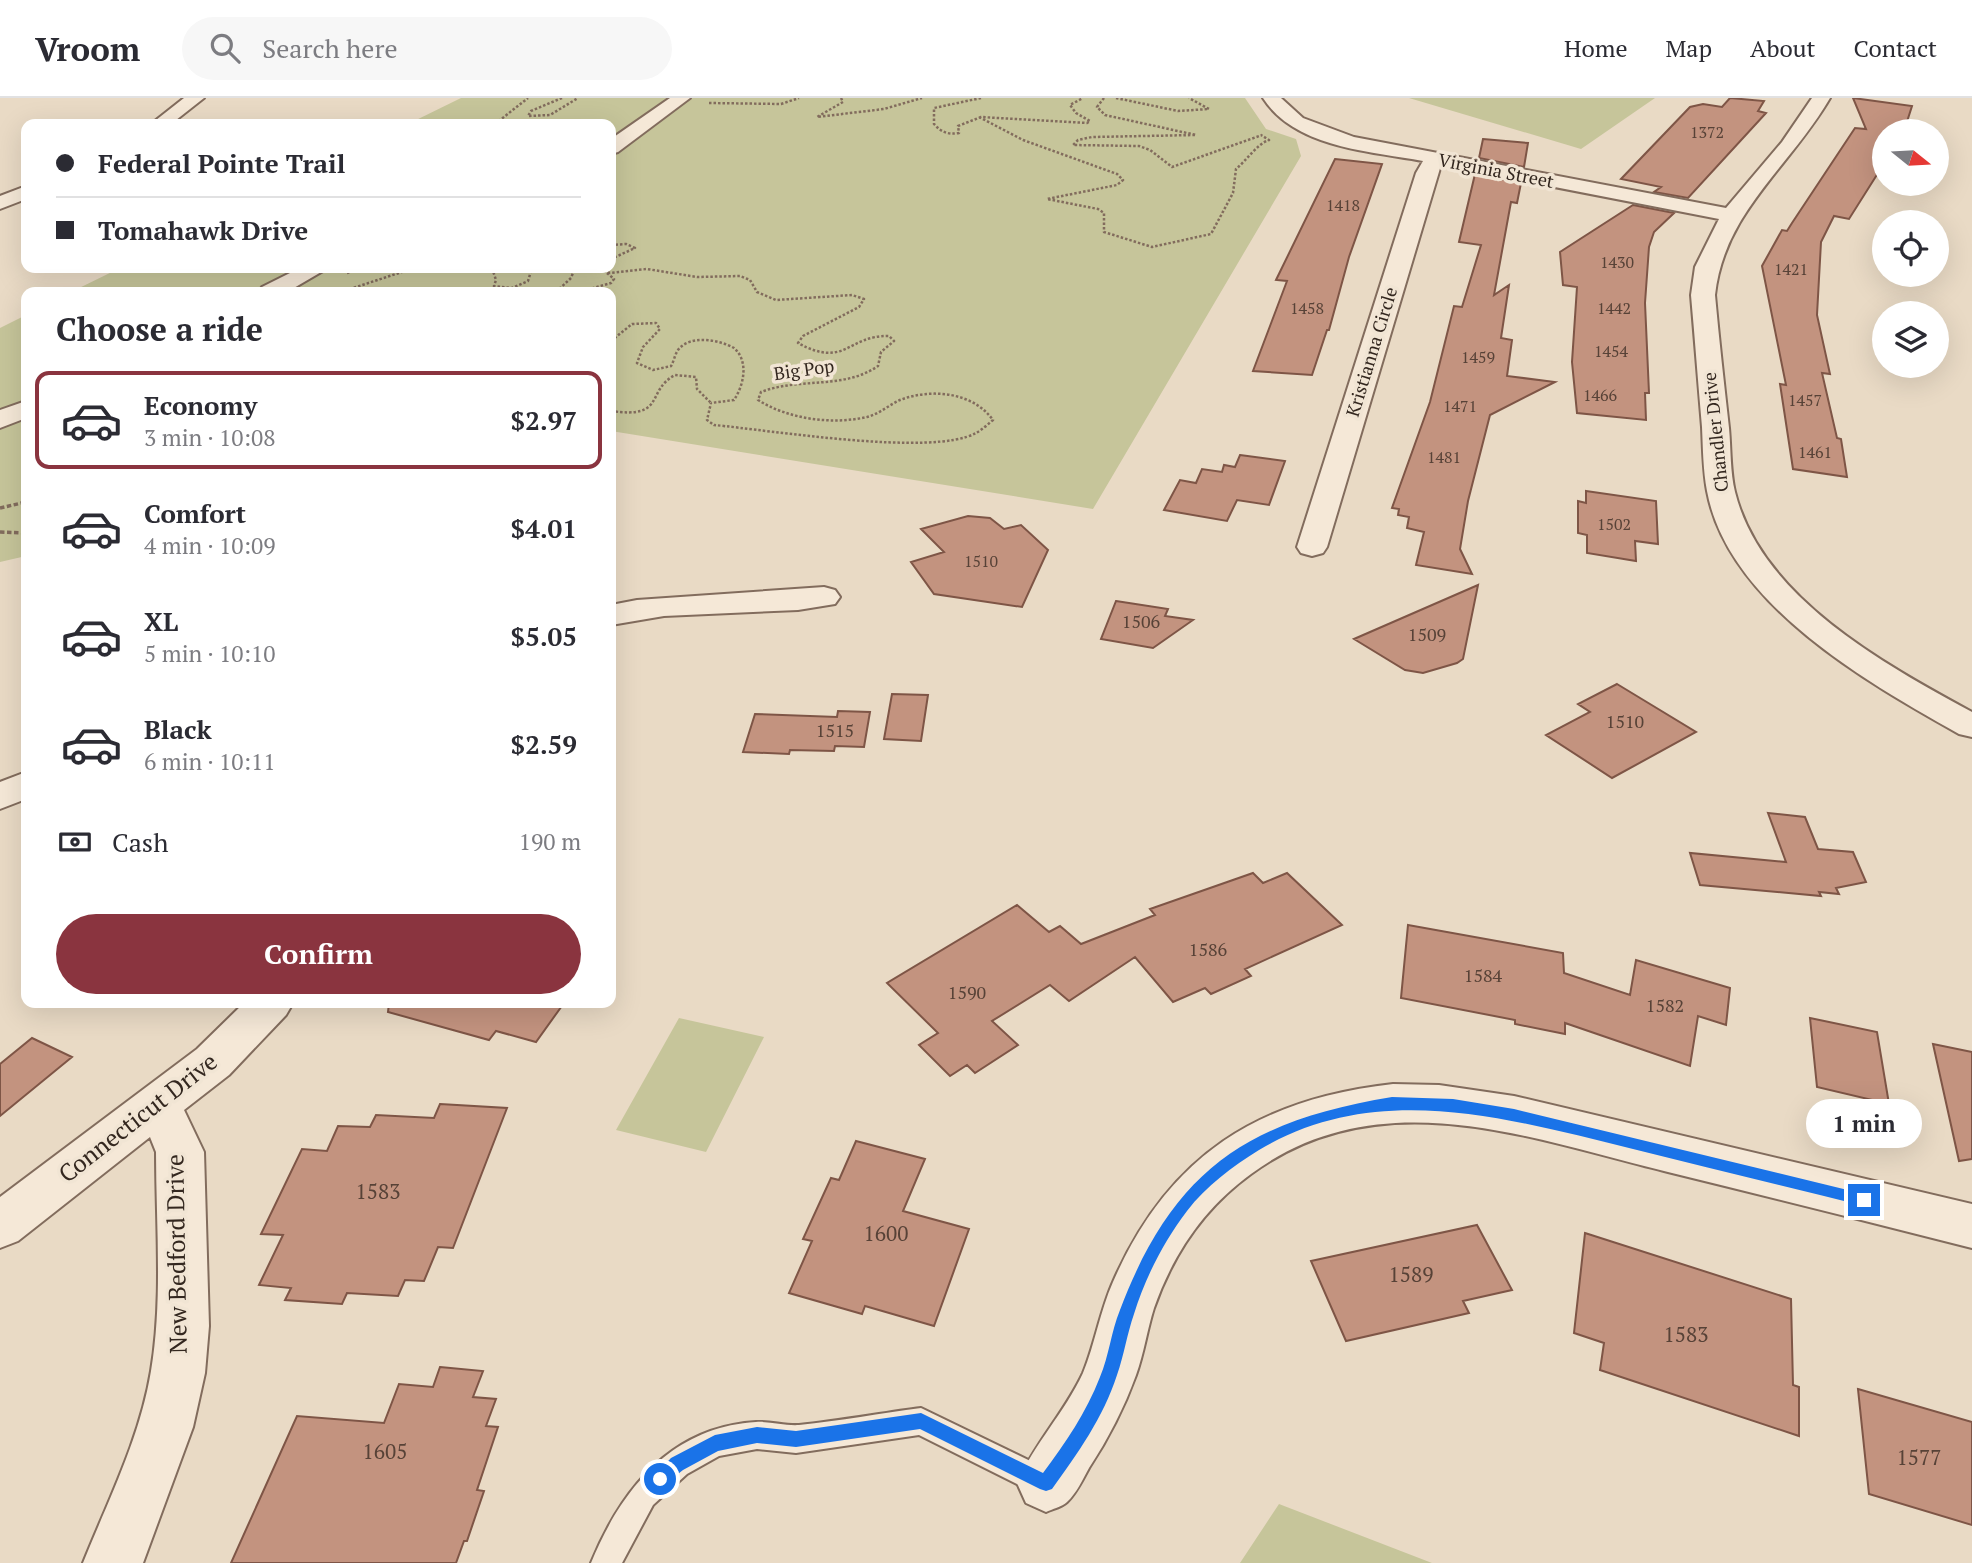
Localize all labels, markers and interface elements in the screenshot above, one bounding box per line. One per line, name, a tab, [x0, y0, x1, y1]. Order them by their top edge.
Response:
search box	[182, 17, 672, 80]
text: Vroom	[35, 27, 140, 70]
icon: search	[206, 29, 244, 67]
text: Search here	[262, 31, 397, 65]
text: Home	[1564, 32, 1628, 64]
text: Map	[1666, 32, 1712, 64]
text: About	[1750, 32, 1816, 64]
text: Contact	[1854, 32, 1937, 64]
north arrow	[1872, 119, 1950, 196]
map controls	[1872, 119, 1949, 378]
house number: 1372	[1690, 121, 1724, 143]
text: Federal Pointe Trail	[98, 146, 345, 180]
street label: Virginia Street	[1436, 147, 1556, 193]
house number: 1418	[1326, 194, 1360, 216]
button: locate	[1872, 210, 1949, 287]
text: Tomahawk Drive	[98, 213, 308, 247]
house number: 1430	[1600, 251, 1634, 273]
house number: 1421	[1774, 258, 1808, 280]
street label: Kristianna Circle	[1340, 284, 1402, 420]
house number: 1458	[1290, 297, 1324, 319]
house number: 1442	[1597, 297, 1631, 319]
button: layers	[1872, 301, 1949, 378]
text: Choose a ride	[56, 308, 263, 350]
house number: 1454	[1594, 340, 1629, 362]
house number: 1459	[1461, 346, 1495, 368]
street label: Big Pop	[772, 353, 836, 385]
street label: Chandler Drive	[1697, 371, 1733, 493]
house number: 1466	[1583, 384, 1618, 406]
text: Economy	[144, 388, 257, 422]
icon: car	[60, 389, 123, 452]
house number: 1457	[1788, 389, 1822, 411]
house number: 1471	[1443, 395, 1477, 417]
text: $2.97	[511, 403, 577, 437]
text: 3 min · 10:08	[144, 422, 276, 453]
house number: 1461	[1798, 441, 1832, 463]
house number: 1481	[1427, 446, 1461, 468]
text: Comfort	[144, 496, 246, 530]
icon: car	[60, 497, 123, 560]
text: $4.01	[511, 511, 577, 545]
house number: 1502	[1597, 513, 1631, 535]
text: 4 min · 10:09	[144, 530, 276, 561]
house number: 1510	[964, 550, 998, 572]
text: XL	[144, 604, 178, 638]
icon: car	[60, 605, 123, 668]
house number: 1506	[1122, 609, 1161, 633]
text: $5.05	[511, 619, 577, 653]
house number: 1509	[1408, 622, 1446, 646]
text: 5 min · 10:10	[144, 638, 276, 669]
house number: 1510	[1606, 709, 1644, 733]
text: Black	[144, 712, 212, 746]
icon: car	[60, 713, 123, 776]
house number: 1515	[816, 718, 854, 742]
text: $2.59	[511, 727, 577, 761]
text: 6 min · 10:11	[144, 746, 276, 777]
icon: cash	[56, 823, 94, 861]
text: Cash	[112, 825, 168, 859]
text: 190 m	[519, 826, 581, 857]
button: Confirm	[56, 914, 581, 994]
house number: 1586	[1189, 937, 1228, 961]
house number: 1584	[1464, 963, 1503, 987]
house number: 1590	[948, 980, 986, 1004]
house number: 1582	[1646, 993, 1684, 1017]
street label: Connecticut Drive	[52, 1045, 223, 1189]
callout: 1 min	[1806, 1098, 1922, 1148]
text: 1 min	[1833, 1108, 1895, 1139]
street label: New Bedford Drive	[158, 1154, 194, 1354]
house number: 1583	[356, 1177, 400, 1205]
route end	[1848, 1184, 1880, 1216]
house number: 1600	[864, 1219, 908, 1247]
house number: 1589	[1389, 1260, 1433, 1288]
house number: 1583	[1664, 1320, 1708, 1348]
house number: 1605	[363, 1437, 407, 1465]
house number: 1577	[1897, 1443, 1941, 1471]
route start	[644, 1463, 676, 1495]

